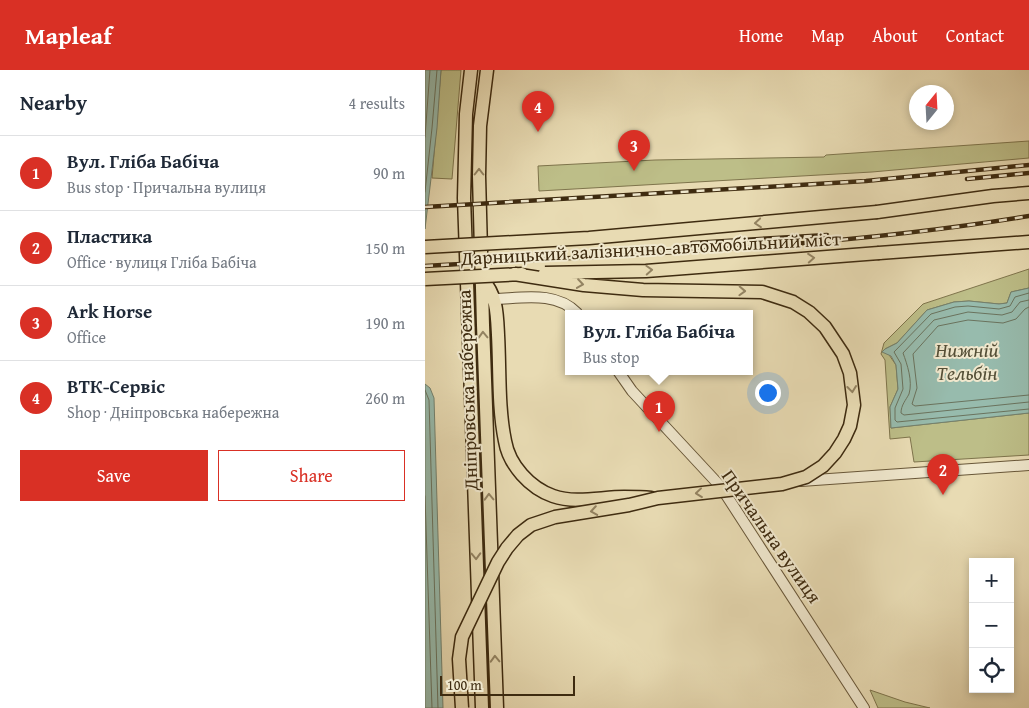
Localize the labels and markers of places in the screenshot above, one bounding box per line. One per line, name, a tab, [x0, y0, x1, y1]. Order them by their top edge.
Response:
pin: 4	[522, 91, 554, 132]
pin: 3	[618, 130, 650, 171]
pin: 1	[643, 391, 675, 432]
pin: 2	[927, 454, 959, 495]

